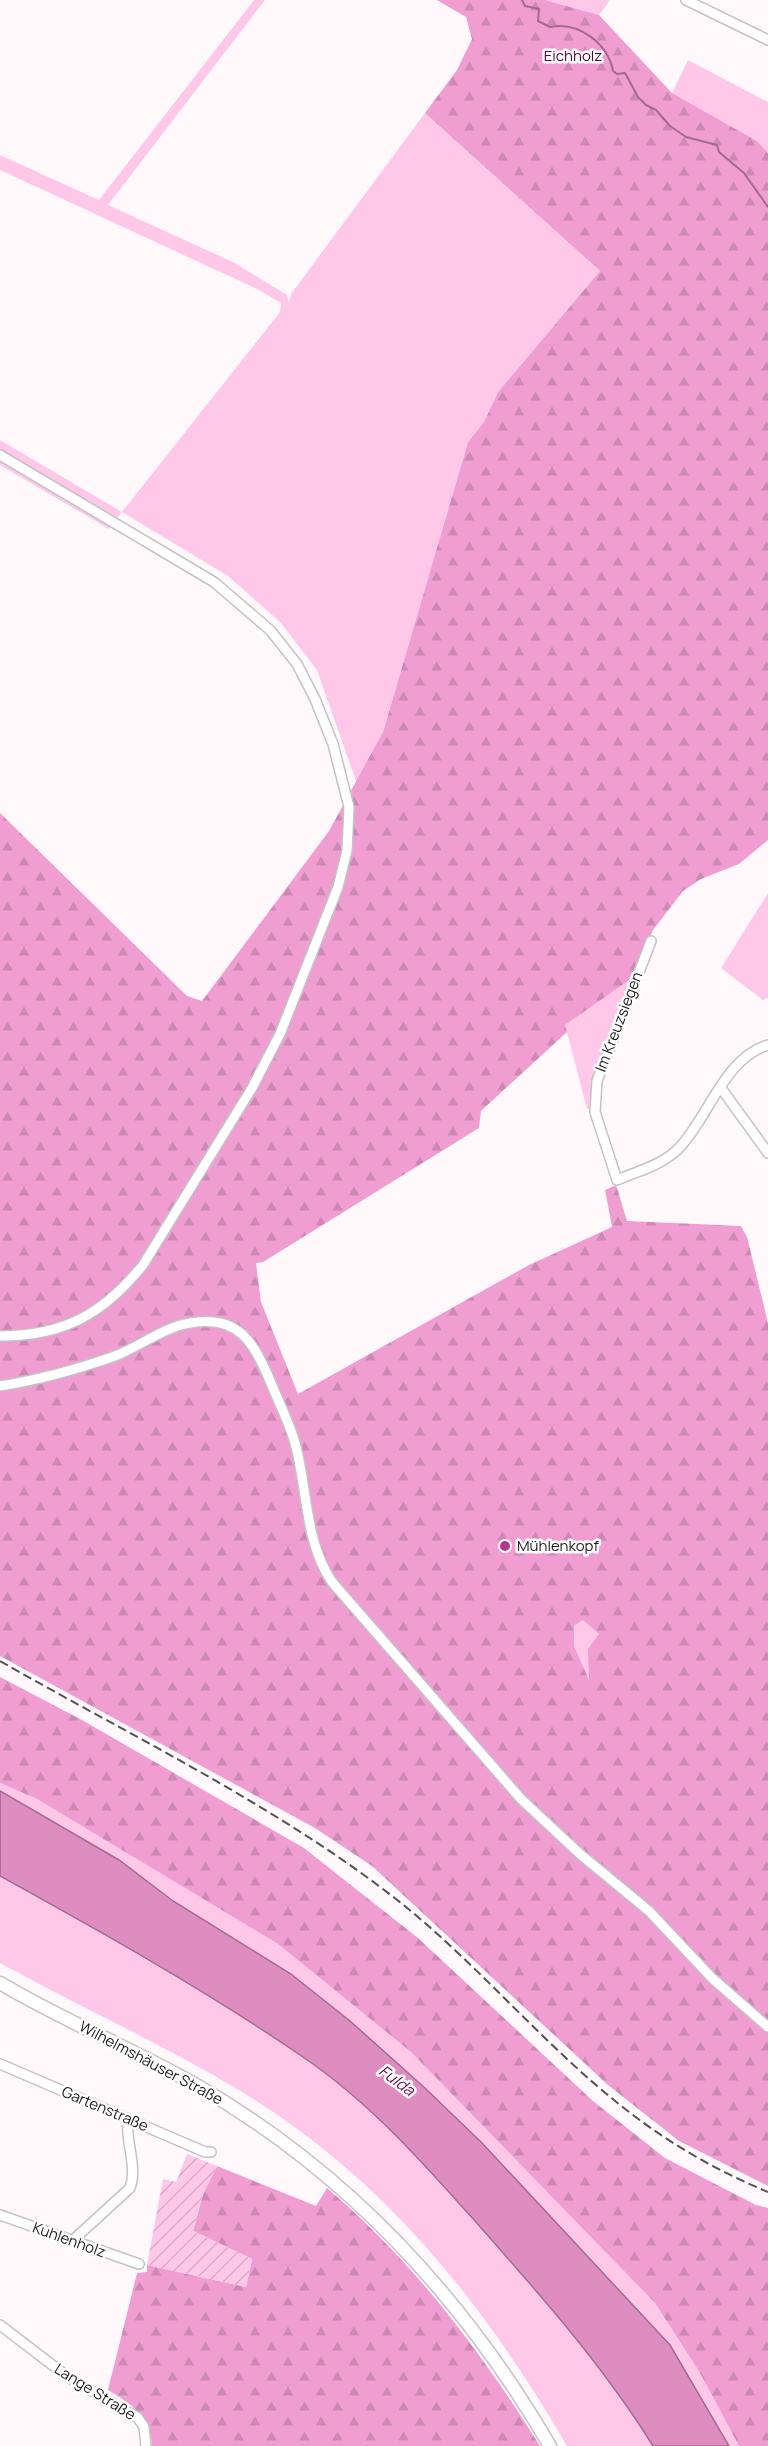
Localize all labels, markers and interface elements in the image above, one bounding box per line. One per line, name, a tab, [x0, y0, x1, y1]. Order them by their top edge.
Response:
park label: Eichholz	[544, 45, 602, 66]
street label: Im Kreuzsiegen	[590, 969, 647, 1075]
place label: Mühlenkopf	[517, 1535, 599, 1556]
marker: Mühlenkopf	[498, 1539, 512, 1553]
street label: Wilhelmshäuser Straße	[76, 2016, 227, 2110]
water label: Fulda	[374, 2059, 420, 2101]
street label: Gartenstraße	[58, 2081, 152, 2136]
street label: Kuhlenholz	[30, 2217, 109, 2262]
street label: Lange Straße	[51, 2358, 140, 2425]

